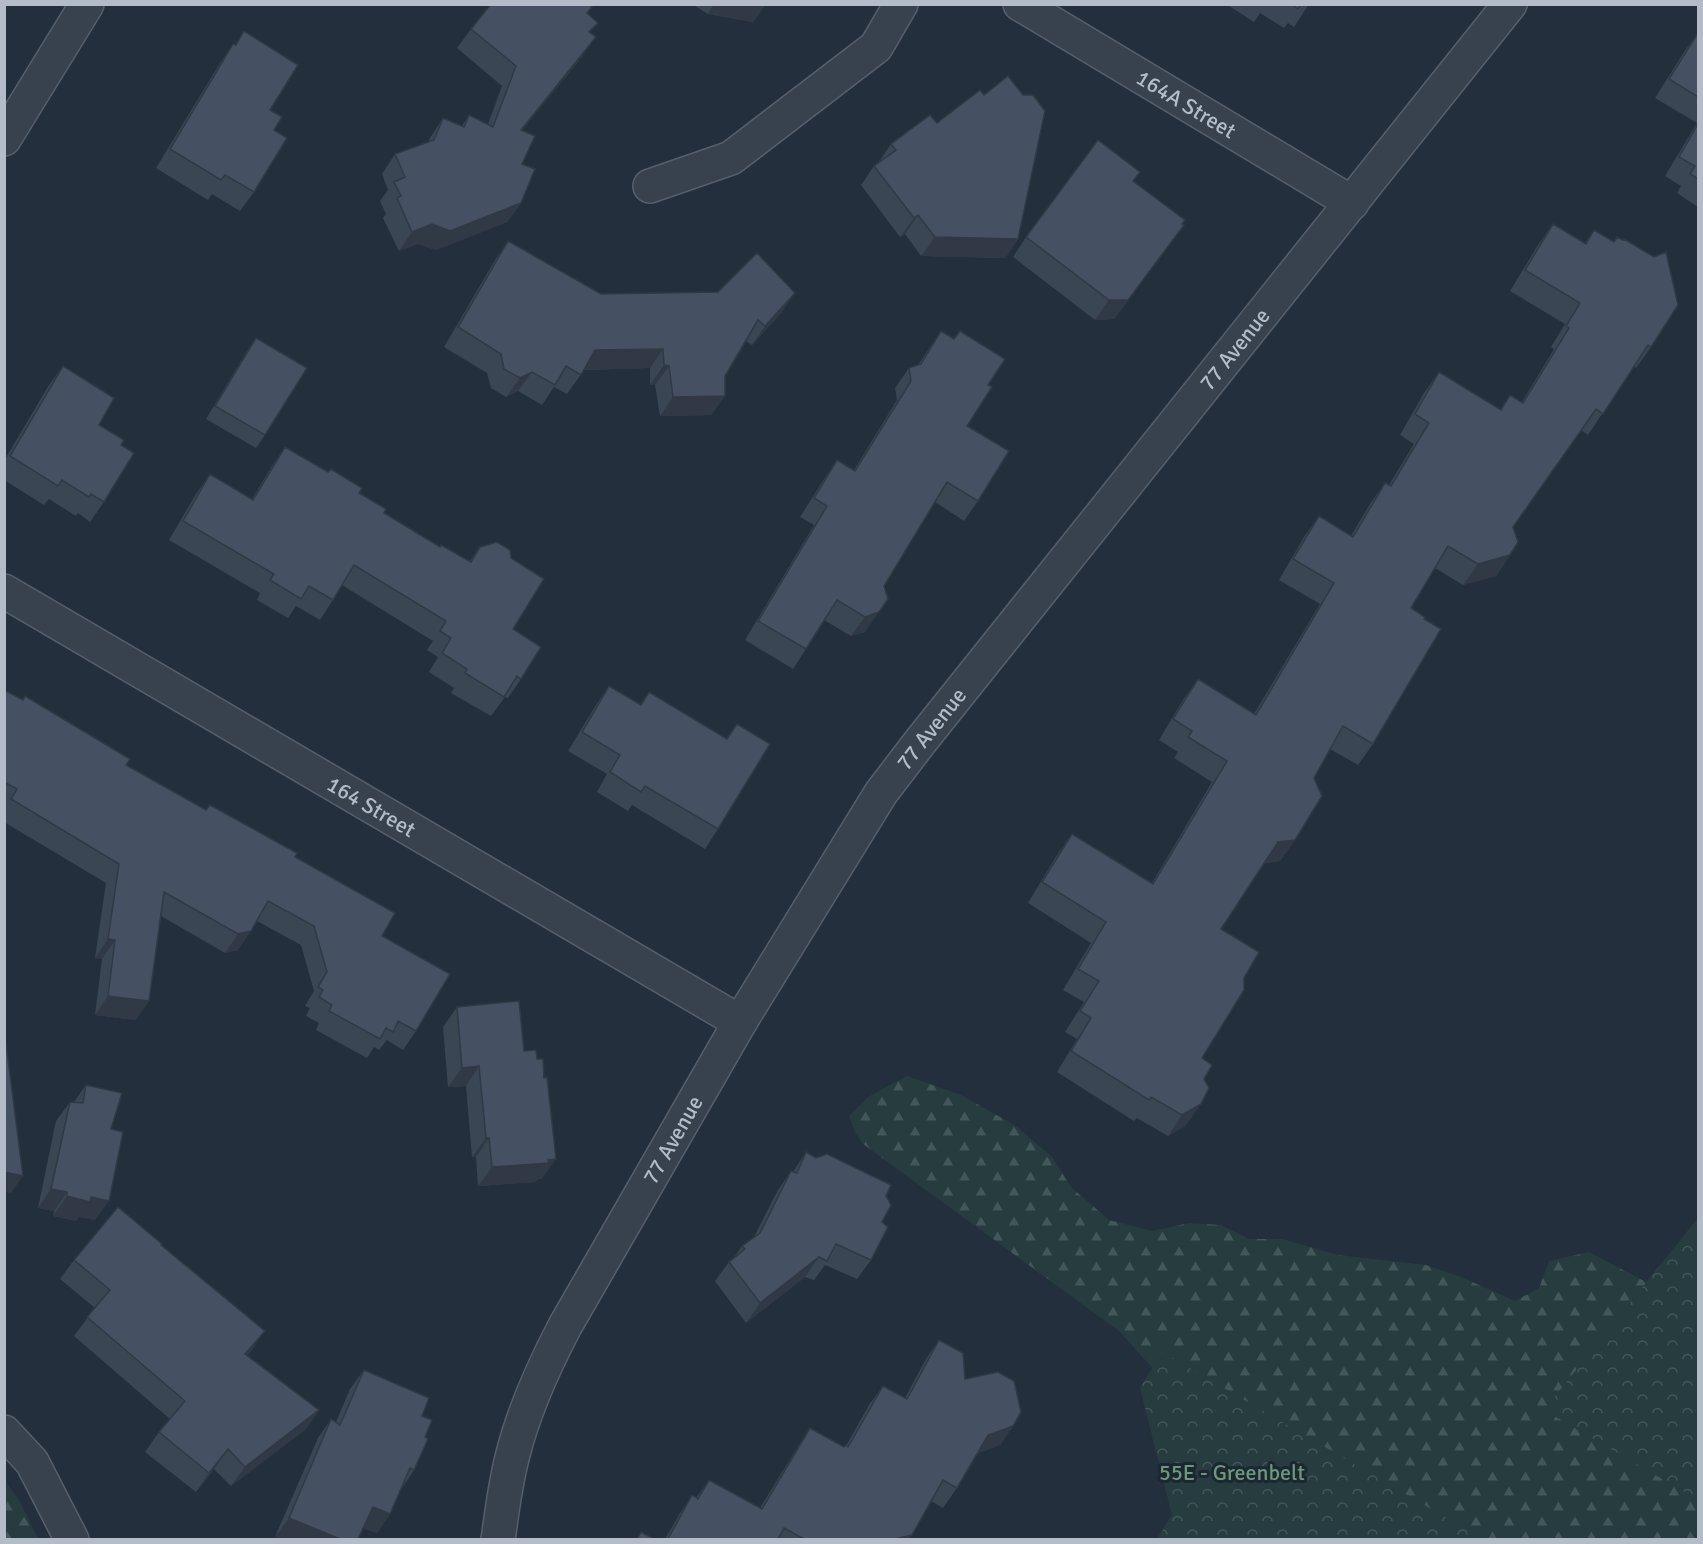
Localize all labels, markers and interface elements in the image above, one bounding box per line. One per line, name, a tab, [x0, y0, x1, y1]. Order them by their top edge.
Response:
street label: 164A Street	[1132, 64, 1241, 144]
street label: 77 Avenue	[1193, 302, 1275, 395]
street label: 77 Avenue	[890, 682, 972, 775]
street label: 164 Street	[323, 770, 421, 843]
street label: 77 Avenue	[636, 1091, 708, 1188]
park label: 55E - Greenbelt	[1159, 1459, 1305, 1486]

